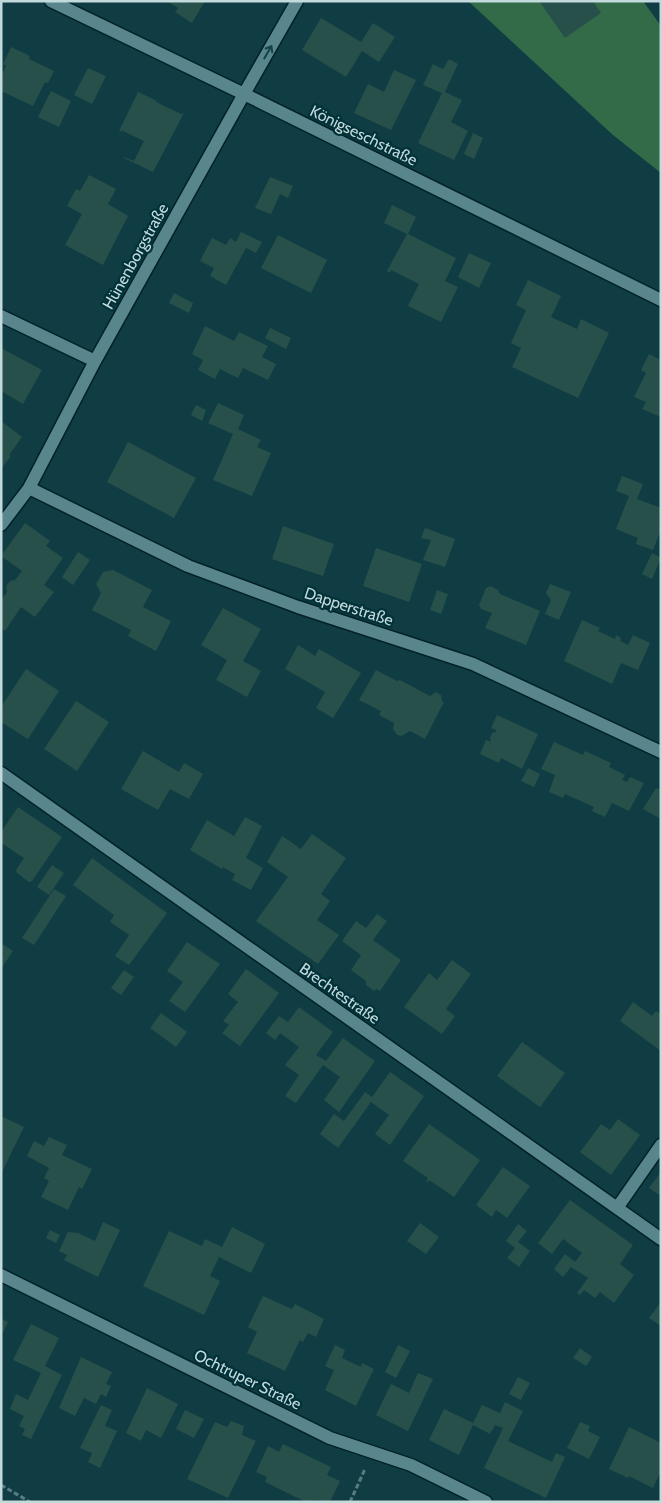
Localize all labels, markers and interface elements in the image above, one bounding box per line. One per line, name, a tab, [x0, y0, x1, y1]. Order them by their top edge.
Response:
one-way arrow	[264, 45, 274, 59]
street label: Königseschstraße	[307, 101, 421, 170]
street label: Hünenborgstraße	[98, 200, 172, 313]
street label: Dapperstraße	[302, 583, 396, 630]
street label: Brechtestraße	[296, 959, 384, 1028]
street label: Ochtruper Straße	[191, 1345, 305, 1414]

